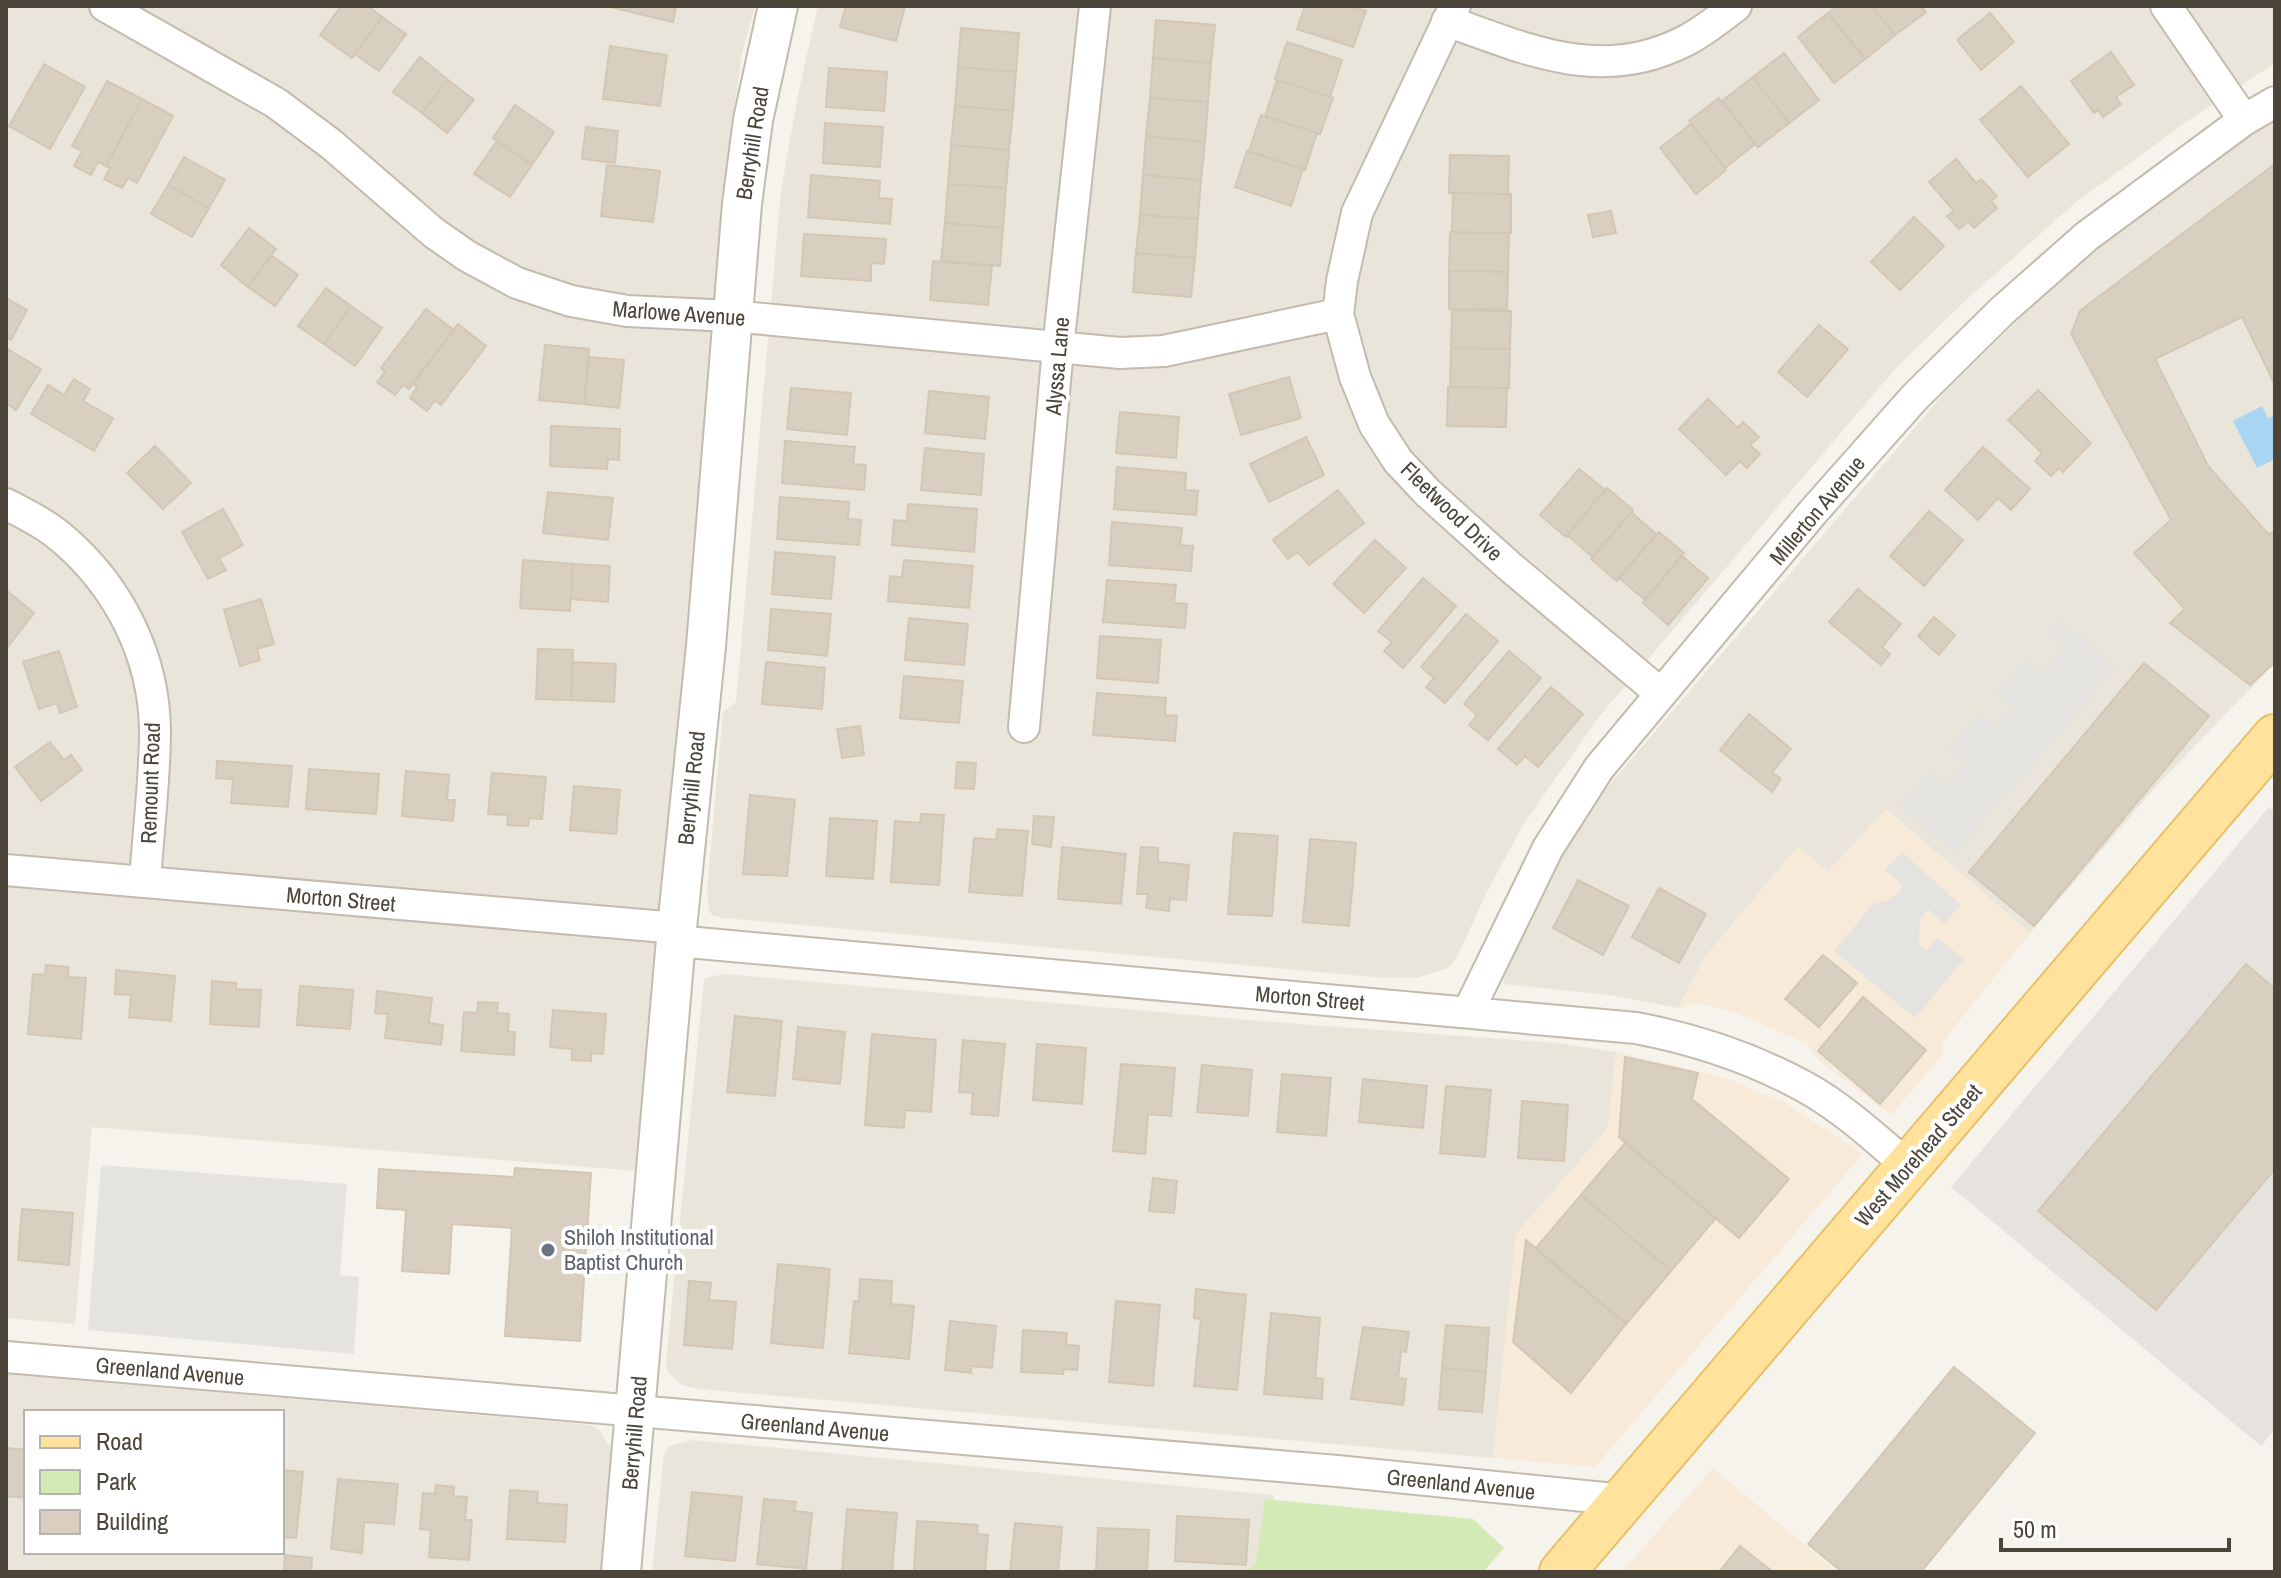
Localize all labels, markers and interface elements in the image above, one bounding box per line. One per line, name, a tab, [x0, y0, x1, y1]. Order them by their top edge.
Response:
street label: Berryhill Road	[728, 84, 776, 202]
street label: Marlowe Avenue	[612, 293, 746, 333]
street label: Alyssa Lane	[1038, 316, 1076, 417]
street label: Millerton Avenue	[1762, 449, 1872, 571]
street label: Fleetwood Drive	[1394, 455, 1510, 567]
street label: Remount Road	[133, 722, 167, 844]
street label: Berryhill Road	[670, 730, 712, 846]
street label: Morton Street	[285, 879, 397, 919]
street label: Morton Street	[1254, 978, 1366, 1018]
street label: West Morehead Street	[1848, 1077, 1988, 1233]
place label: Shiloh Institutional Baptist Church	[564, 1222, 713, 1277]
marker: Shiloh Institutional Baptist Church	[539, 1241, 557, 1259]
street label: Greenland Avenue	[94, 1350, 246, 1392]
street label: Berryhill Road	[614, 1375, 654, 1491]
street label: Greenland Avenue	[739, 1406, 891, 1448]
legend	[24, 1410, 284, 1554]
text: Road	[96, 1425, 143, 1457]
street label: Greenland Avenue	[1385, 1461, 1537, 1507]
text: Park	[96, 1465, 137, 1497]
scale bar	[2001, 1502, 2229, 1552]
text: Building	[96, 1505, 168, 1537]
text: 50 m	[2013, 1513, 2057, 1545]

